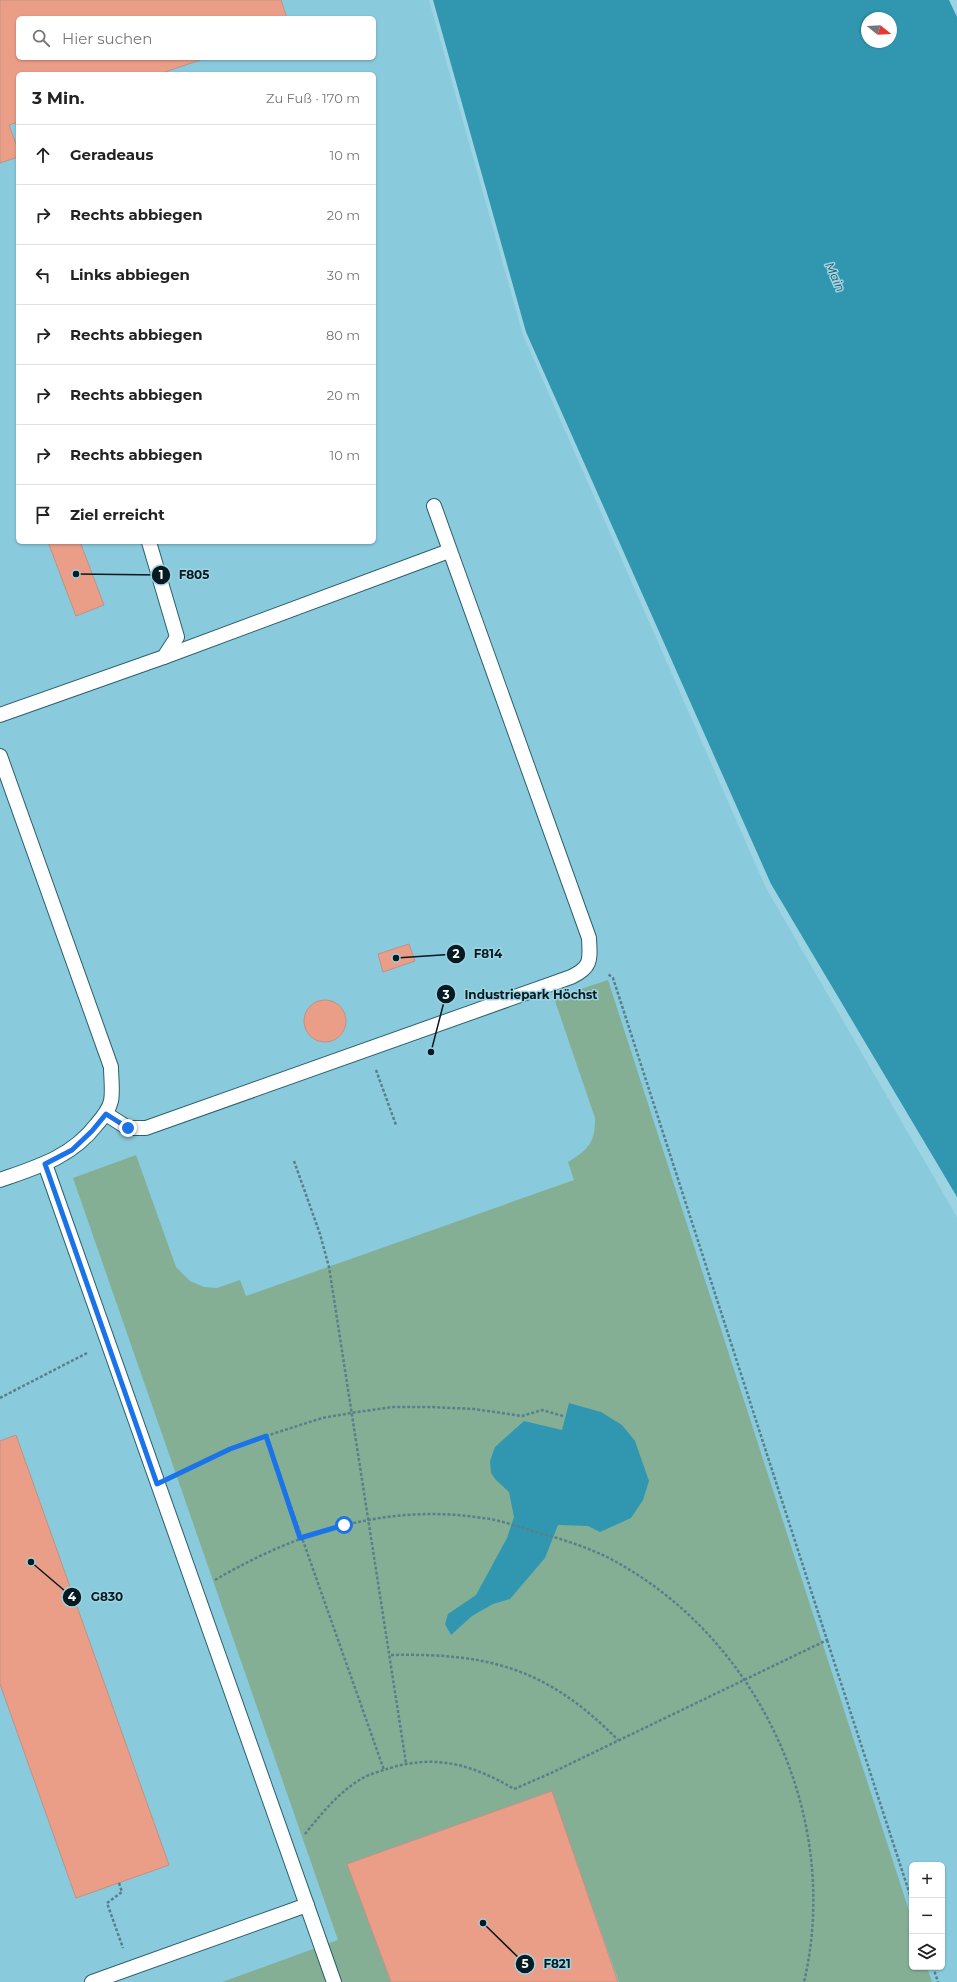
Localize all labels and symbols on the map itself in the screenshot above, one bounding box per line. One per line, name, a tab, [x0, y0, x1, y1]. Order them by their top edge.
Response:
north arrow	[861, 12, 897, 48]
water label: Main	[822, 260, 849, 294]
callout: F805	[151, 563, 217, 587]
text: 1	[159, 567, 163, 582]
text: F805	[179, 567, 209, 582]
callout: F814	[446, 942, 511, 966]
text: 2	[452, 946, 460, 961]
text: F814	[474, 946, 503, 961]
callout: Industriepark Höchst	[436, 982, 605, 1006]
text: 3	[441, 987, 450, 1002]
text: Industriepark Höchst	[464, 987, 598, 1002]
route end	[119, 1119, 137, 1137]
route start	[335, 1516, 353, 1534]
callout: G830	[62, 1585, 131, 1609]
text: 4	[68, 1589, 77, 1604]
text: G830	[91, 1589, 123, 1604]
callout: F821	[515, 1952, 579, 1976]
text: 5	[521, 1956, 529, 1971]
text: F821	[543, 1956, 571, 1971]

